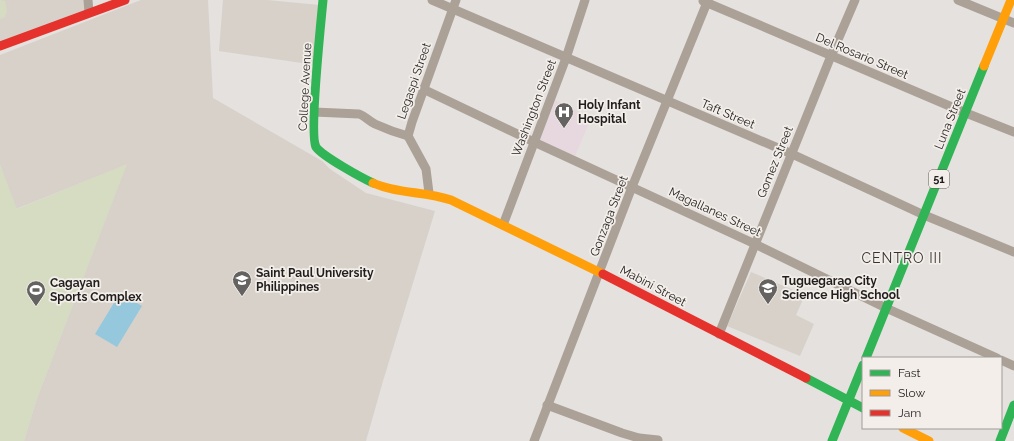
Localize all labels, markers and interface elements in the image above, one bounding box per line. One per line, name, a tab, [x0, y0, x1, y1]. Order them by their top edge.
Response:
street label: Del Rosario Street	[814, 30, 910, 82]
street label: Legaspi Street	[394, 41, 434, 121]
street label: College Avenue	[296, 43, 314, 131]
street label: Washington Street	[509, 58, 559, 158]
street label: Luna Street	[932, 87, 968, 151]
street label: Taft Street	[699, 96, 757, 132]
place label: Holy Infant Hospital	[578, 98, 641, 126]
hospital icon: Holy Infant Hospital	[553, 101, 575, 129]
street label: Gomez Street	[754, 124, 796, 200]
road number: 51	[929, 170, 949, 188]
street label: Gonzaga Street	[587, 174, 631, 258]
street label: Magallanes Street	[667, 184, 763, 240]
district label: CENTRO III	[861, 250, 943, 266]
street label: Mabini Street	[617, 263, 689, 309]
place label: Saint Paul University Philippines	[256, 266, 374, 294]
school or university icon: Saint Paul University Philippines	[231, 269, 253, 297]
place label: Tuguegarao City Science High School	[782, 274, 900, 302]
place label: Cagayan Sports Complex	[50, 276, 142, 304]
school or university icon: Tuguegarao City Science High School	[757, 277, 779, 305]
sports icon: Cagayan Sports Complex	[25, 279, 47, 307]
legend	[862, 357, 1002, 429]
text: Fast	[898, 366, 921, 380]
text: Slow	[898, 386, 925, 400]
text: Jam	[898, 406, 921, 420]

